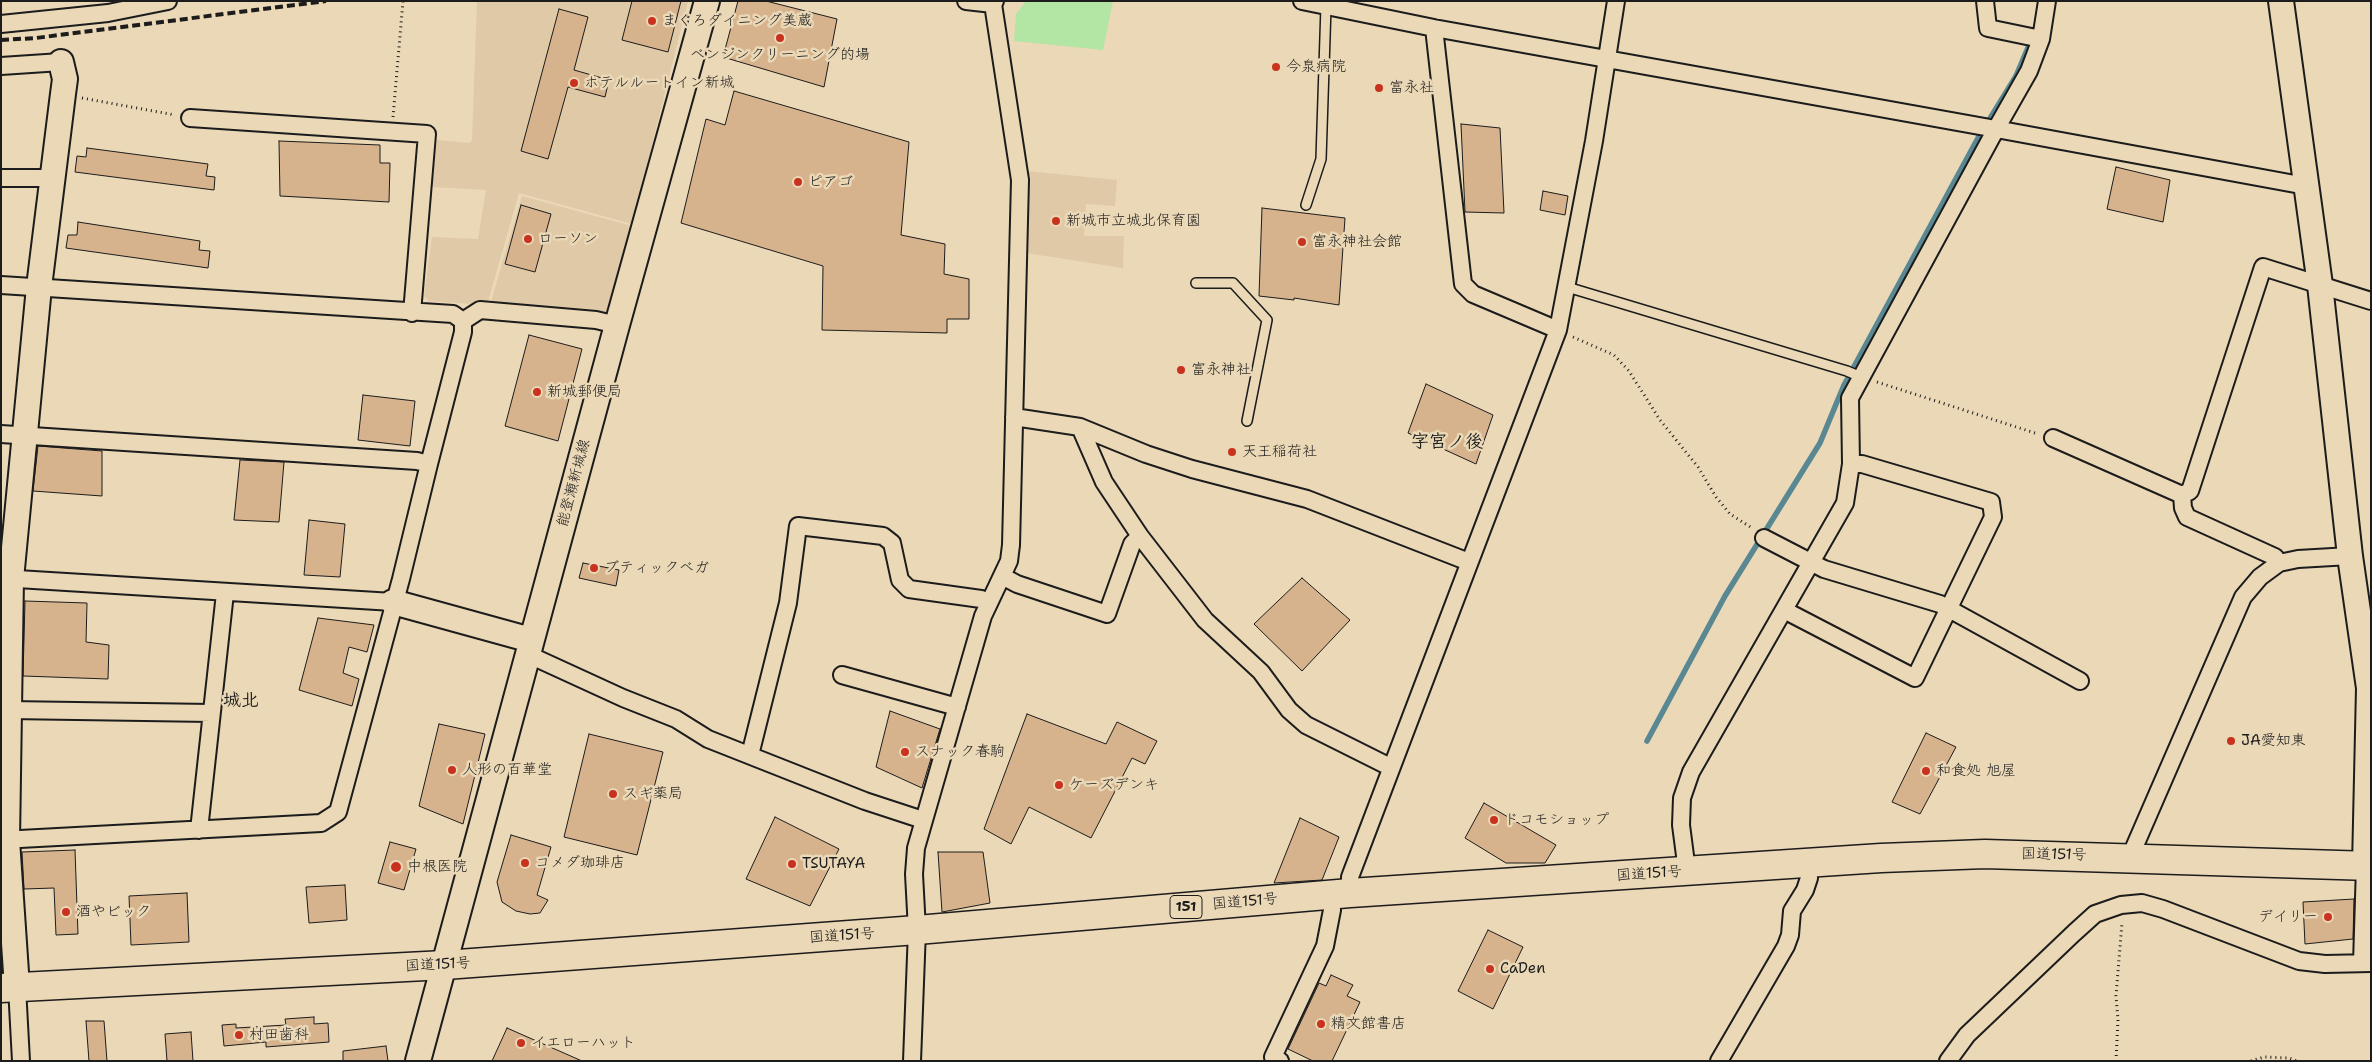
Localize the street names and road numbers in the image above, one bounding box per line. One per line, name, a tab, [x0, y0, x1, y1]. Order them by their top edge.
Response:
street label: 能登瀬新城線	[554, 437, 594, 529]
street label: 国道151号	[2021, 845, 2087, 865]
street label: 国道151号	[1616, 863, 1682, 885]
street label: 国道151号	[1211, 890, 1279, 914]
road number: 151	[1170, 896, 1202, 919]
street label: 国道151号	[809, 925, 875, 947]
street label: 国道151号	[405, 954, 471, 976]

